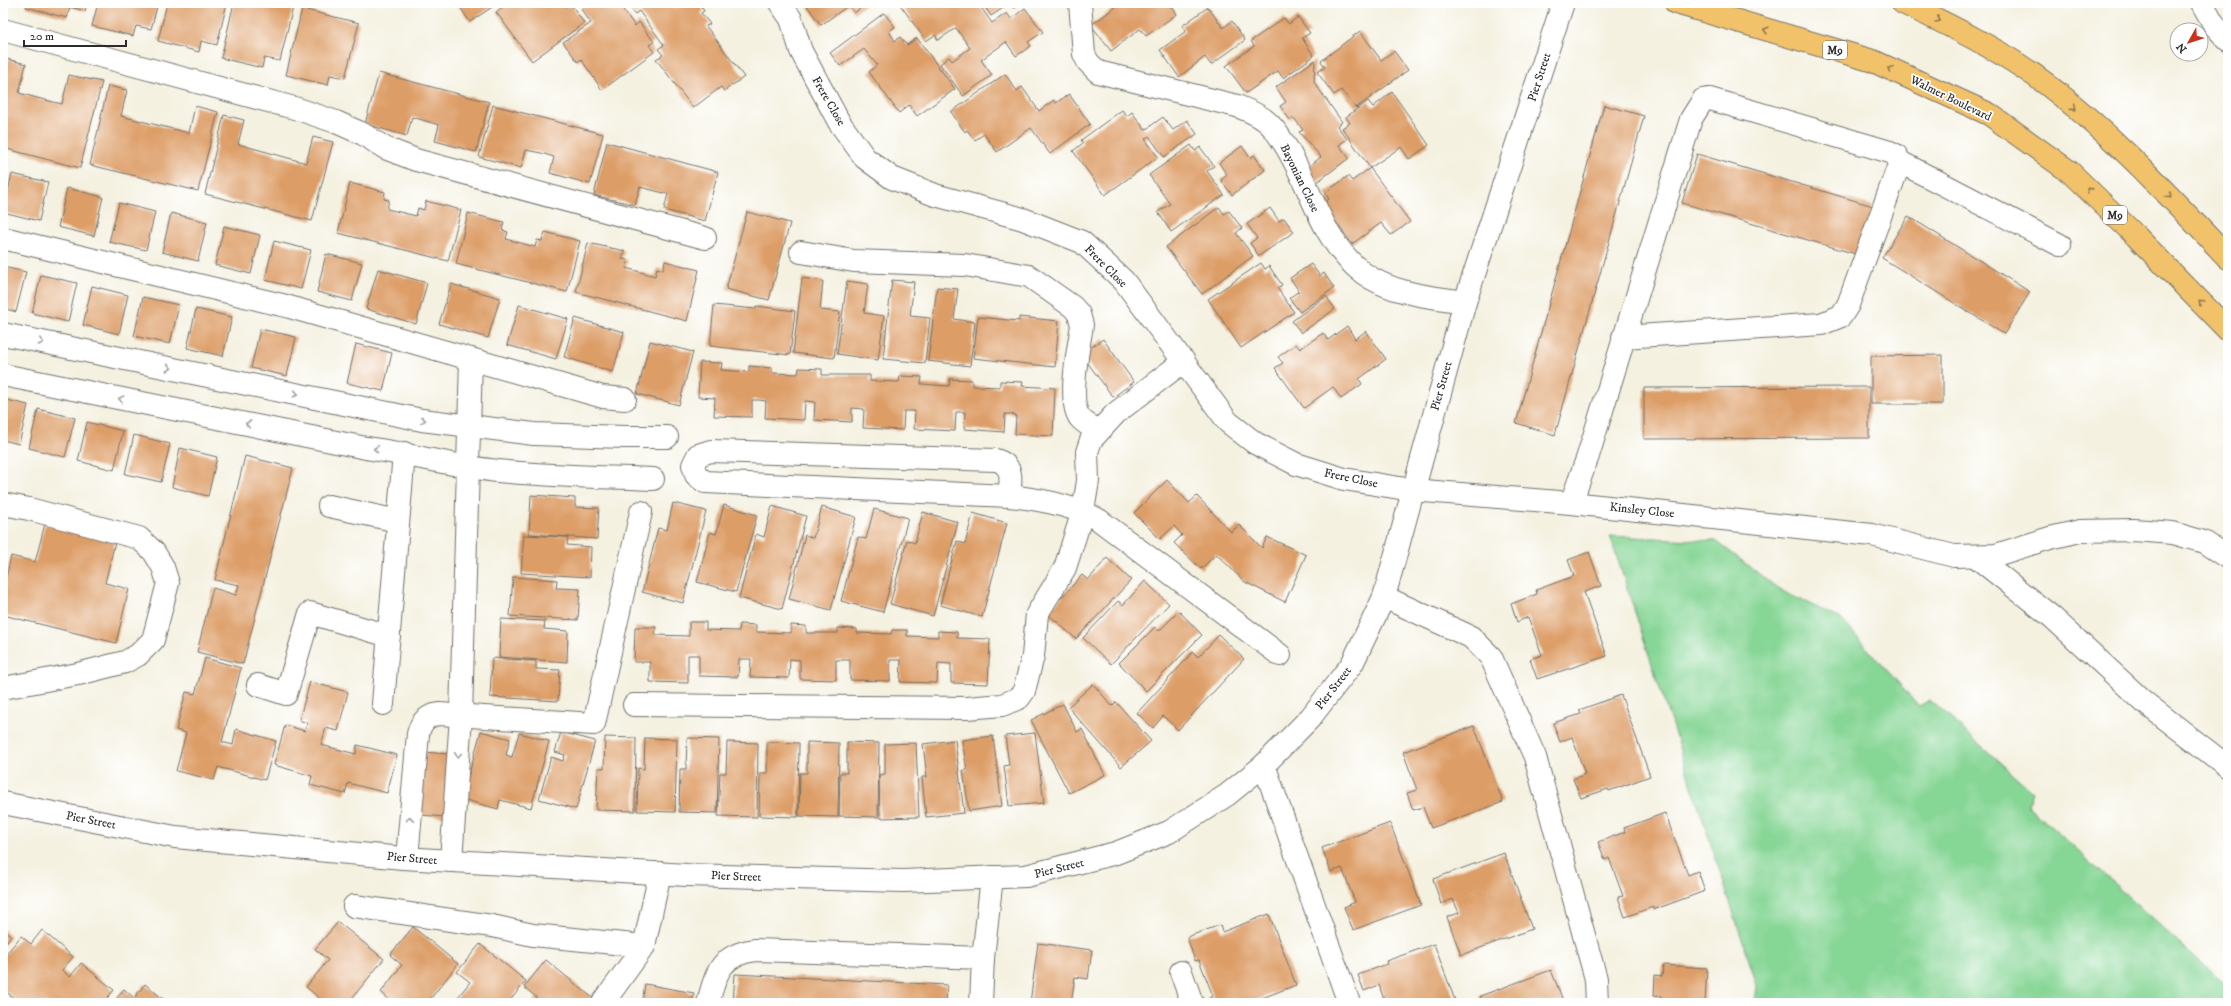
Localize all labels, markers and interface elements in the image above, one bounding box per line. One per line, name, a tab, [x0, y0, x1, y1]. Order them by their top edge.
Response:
one-way arrow	[1933, 15, 1941, 23]
scale bar	[24, 22, 126, 48]
north arrow	[2169, 22, 2209, 62]
one-way arrow	[1763, 26, 1770, 35]
text: 20 m	[30, 29, 54, 44]
text: N	[2174, 40, 2190, 56]
road number: M9	[1823, 41, 1847, 59]
street label: Pier Street	[1525, 51, 1554, 103]
one-way arrow	[1886, 66, 1894, 74]
street label: Walmer Boulevard	[1907, 72, 1994, 125]
street label: Frere Close	[808, 74, 849, 129]
one-way arrow	[2069, 103, 2077, 110]
street label: Bayonian Close	[1277, 142, 1322, 215]
one-way arrow	[2086, 188, 2094, 195]
one-way arrow	[2164, 191, 2172, 199]
road number: M9	[2103, 206, 2127, 224]
street label: Frere Close	[1081, 242, 1130, 291]
one-way arrow	[2198, 299, 2206, 307]
one-way arrow	[38, 337, 44, 346]
street label: Pier Street	[1427, 360, 1456, 412]
one-way arrow	[165, 363, 172, 372]
one-way arrow	[293, 390, 299, 398]
one-way arrow	[117, 395, 124, 403]
one-way arrow	[420, 415, 426, 424]
one-way arrow	[245, 421, 251, 429]
one-way arrow	[372, 445, 379, 454]
street label: Frere Close	[1323, 465, 1379, 492]
street label: Kinsley Close	[1609, 500, 1675, 521]
street label: Pier Street	[1312, 664, 1355, 713]
one-way arrow	[454, 752, 463, 758]
street label: Pier Street	[65, 808, 117, 833]
one-way arrow	[405, 816, 414, 822]
street label: Pier Street	[386, 849, 438, 868]
street label: Pier Street	[1033, 855, 1086, 882]
street label: Pier Street	[711, 868, 762, 885]

